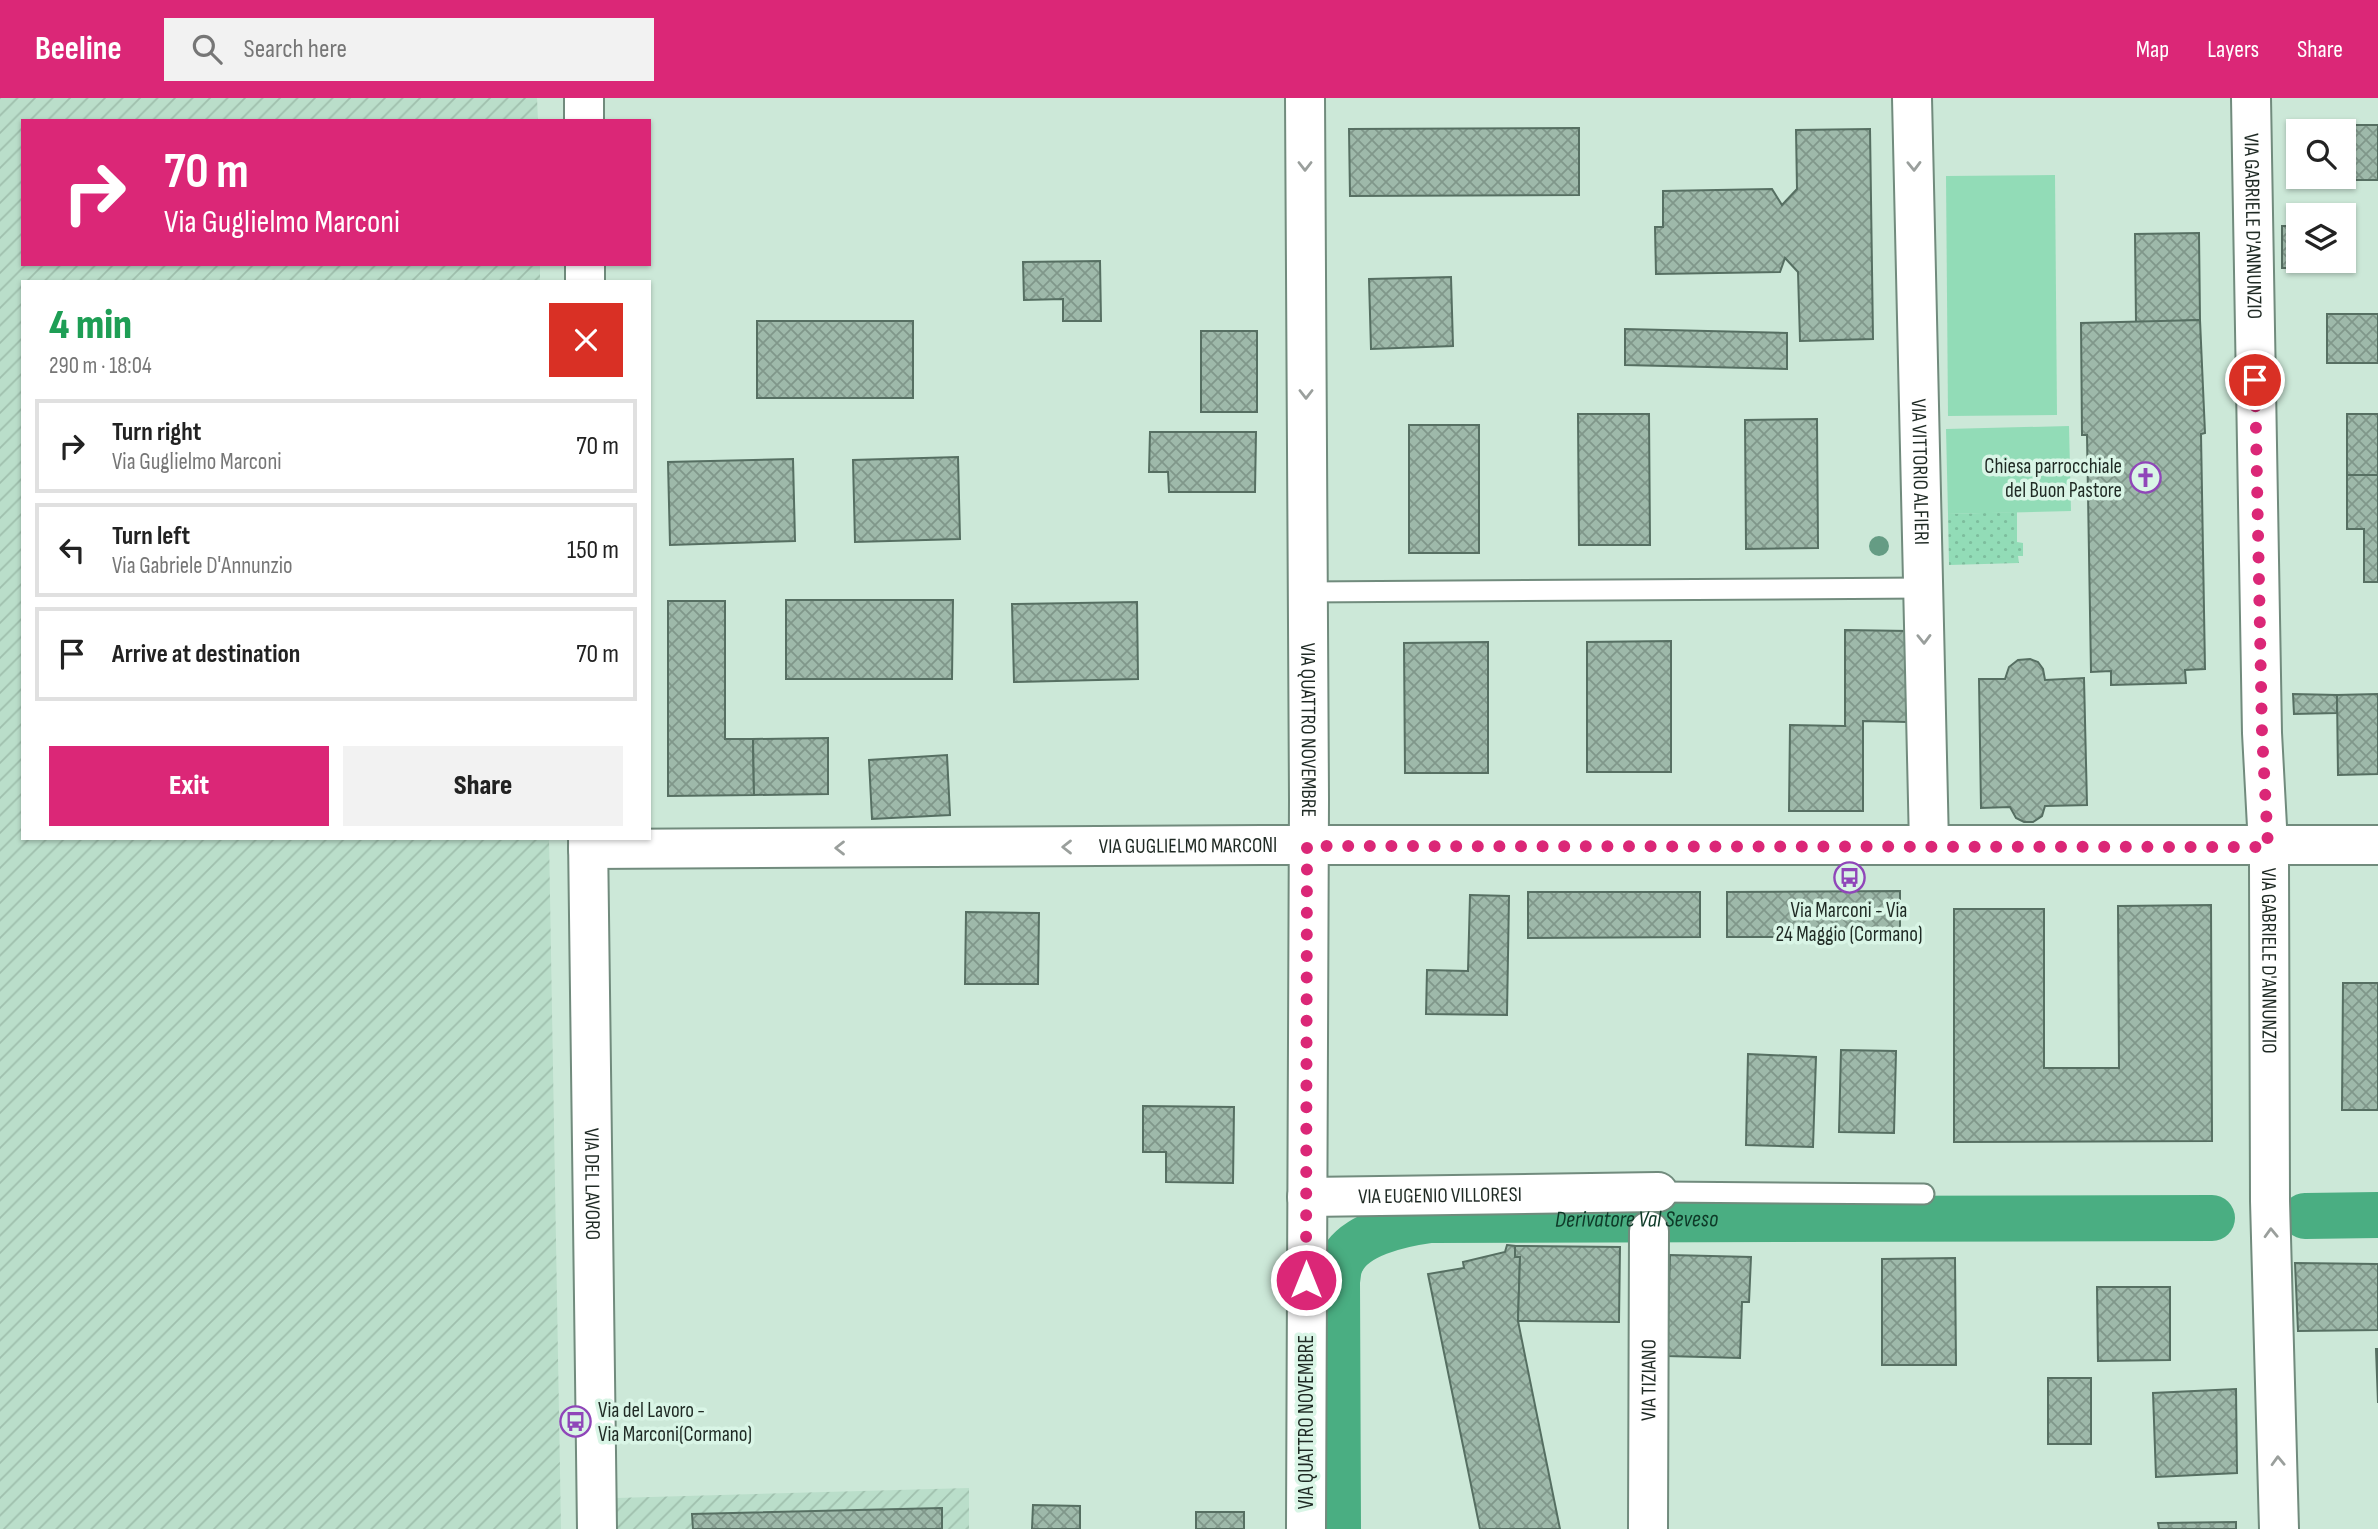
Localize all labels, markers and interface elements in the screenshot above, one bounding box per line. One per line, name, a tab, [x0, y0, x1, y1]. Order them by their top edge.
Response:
search box	[164, 18, 654, 81]
text: Beeline	[35, 29, 122, 69]
icon: search	[188, 30, 226, 68]
text: Search here	[244, 34, 347, 65]
text: Map	[2136, 35, 2169, 64]
text: Layers	[2207, 35, 2259, 64]
text: Share	[2297, 35, 2343, 64]
map controls	[2286, 119, 2356, 273]
button: search	[2286, 119, 2356, 189]
street label: VIA GABRIELE D'ANNUNZIO	[2239, 133, 2267, 319]
text: 70 m	[164, 143, 249, 202]
icon: right	[49, 147, 140, 238]
one-way arrow	[1297, 161, 1313, 172]
one-way arrow	[1906, 161, 1921, 172]
text: Via Guglielmo Marconi	[164, 203, 400, 242]
button: layers	[2286, 203, 2356, 273]
text: 4 min	[49, 300, 132, 351]
button: close	[549, 303, 623, 377]
pin	[2225, 350, 2285, 410]
text: 290 m · 18:04	[49, 352, 152, 380]
icon: arrive	[2236, 361, 2274, 399]
one-way arrow	[1298, 389, 1314, 399]
street label: VIA VITTORIO ALFIERI	[1906, 398, 1935, 545]
text: Turn right	[112, 417, 201, 448]
icon: right	[53, 427, 91, 465]
text: 70 m	[576, 431, 619, 462]
text: Via Guglielmo Marconi	[112, 448, 282, 476]
place label: Chiesa parrocchiale del Buon Pastore	[1984, 454, 2122, 503]
church icon: Chiesa parrocchiale del Buon Pastore	[2128, 461, 2162, 495]
text: Turn left	[112, 521, 190, 552]
icon: left	[53, 531, 91, 569]
text: 150 m	[567, 535, 619, 566]
text: Via Gabriele D'Annunzio	[112, 552, 293, 580]
one-way arrow	[1917, 633, 1932, 644]
icon: arrive	[53, 635, 91, 673]
text: Arrive at destination	[112, 639, 300, 670]
text: 70 m	[576, 639, 619, 670]
street label: VIA QUATTRO NOVEMBRE	[1296, 643, 1322, 817]
button: Exit	[49, 746, 329, 826]
button: Share	[343, 746, 623, 826]
street label: VIA GUGLIELMO MARCONI	[1099, 832, 1277, 858]
one-way arrow	[1061, 839, 1072, 854]
one-way arrow	[834, 840, 844, 856]
bus stop icon: Via Marconi - Via 24 Maggio (Cormano)	[1832, 861, 1866, 895]
street label: VIA GABRIELE D'ANNUNZIO	[2257, 868, 2282, 1054]
place label: Via Marconi - Via 24 Maggio (Cormano)	[1775, 898, 1923, 947]
street label: VIA DEL LAVORO	[579, 1128, 606, 1240]
street label: VIA EUGENIO VILLORESI	[1358, 1181, 1522, 1209]
water label: Derivatore Val Seveso	[1555, 1205, 1719, 1234]
one-way arrow	[2263, 1228, 2279, 1238]
position arrow	[1269, 1243, 1343, 1317]
street label: VIA QUATTRO NOVEMBRE	[1294, 1335, 1319, 1509]
street label: VIA TIZIANO	[1636, 1339, 1661, 1421]
place label: Via del Lavoro - Via Marconi(Cormano)	[598, 1398, 752, 1447]
bus stop icon: Via del Lavoro - Via Marconi(Cormano)	[558, 1405, 592, 1439]
one-way arrow	[2270, 1455, 2285, 1466]

